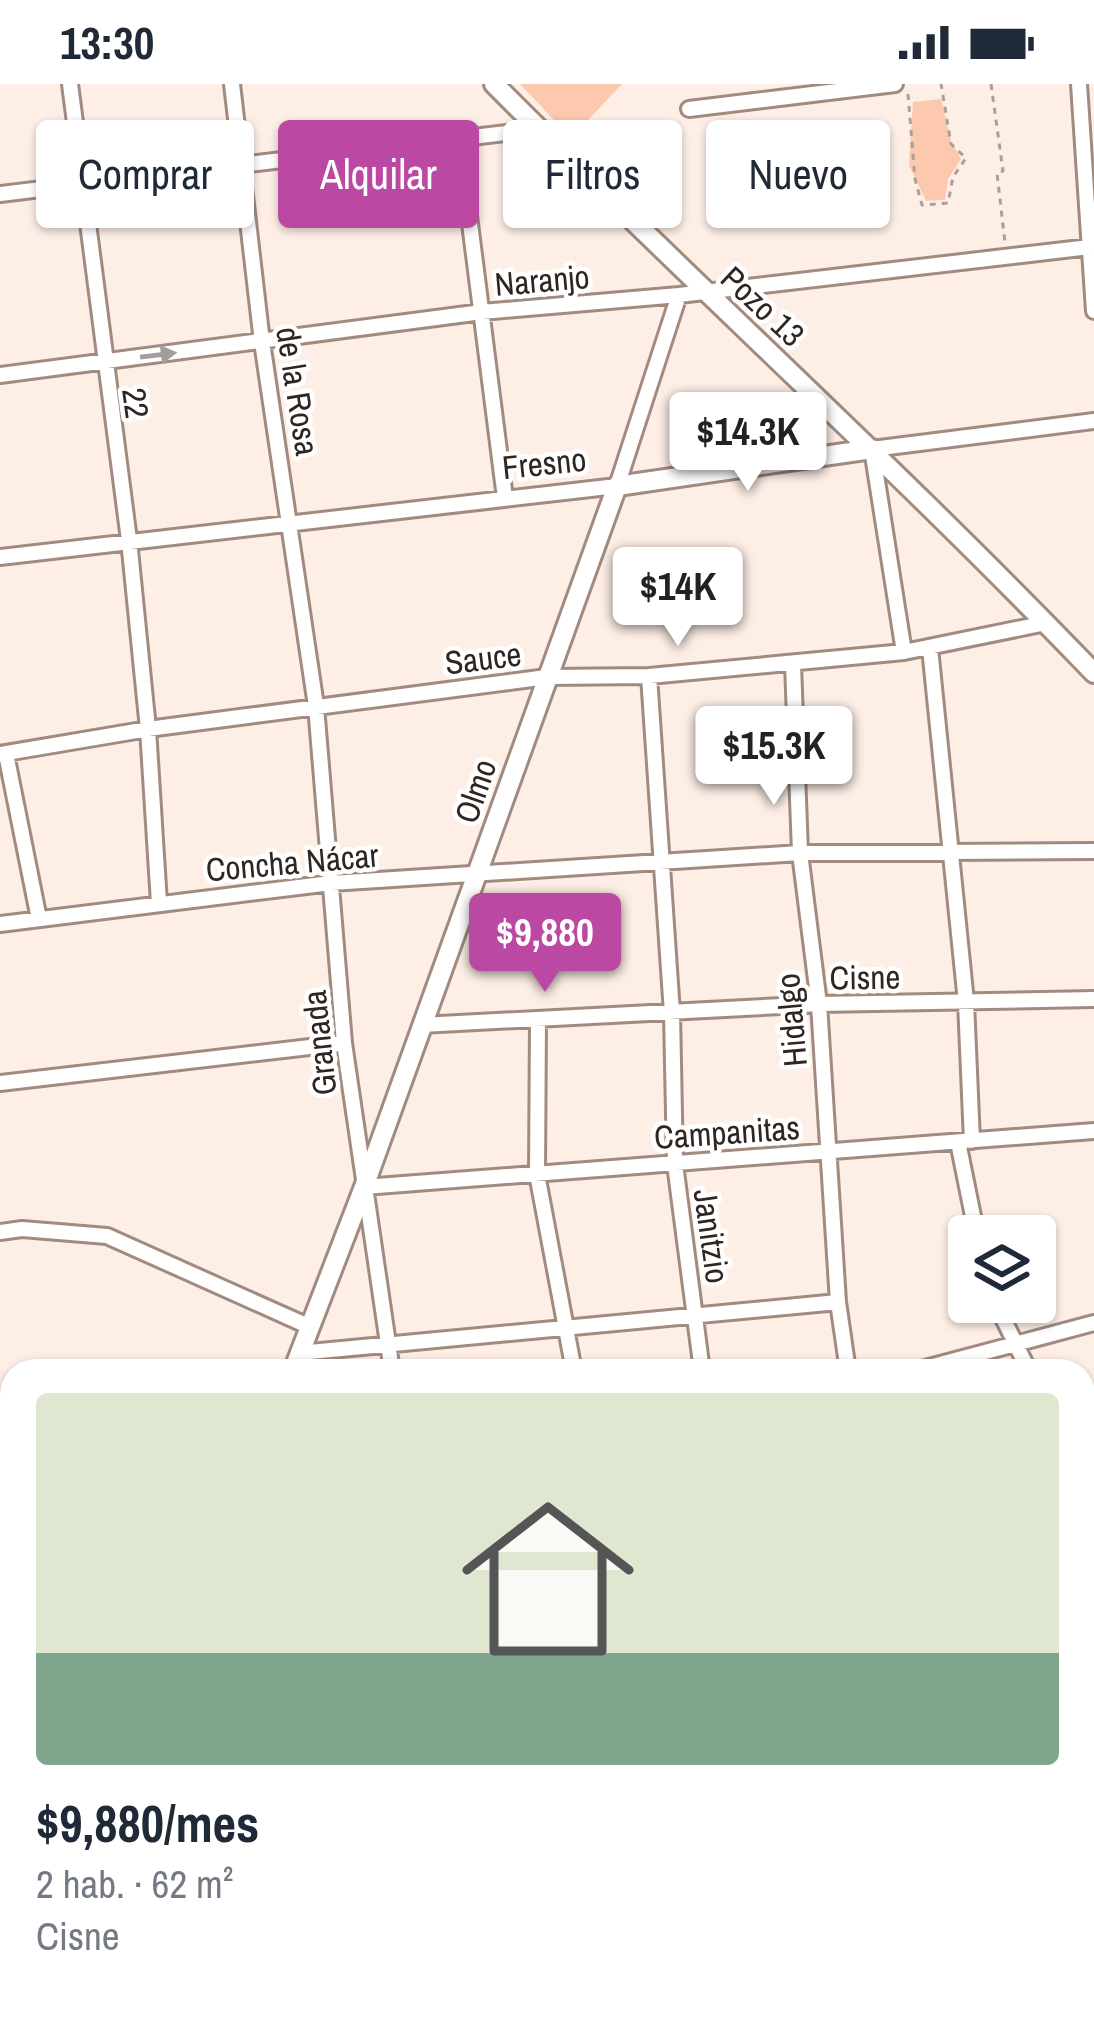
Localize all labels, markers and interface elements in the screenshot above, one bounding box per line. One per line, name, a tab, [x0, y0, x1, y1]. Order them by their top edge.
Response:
text: 13:30	[60, 12, 154, 73]
chip: Comprar	[36, 120, 254, 228]
chip: Alquilar	[278, 120, 479, 228]
chip: Filtros	[503, 120, 682, 228]
chip: Nuevo	[706, 120, 890, 228]
street label: Naranjo	[493, 254, 591, 306]
street label: Pozo 13	[712, 256, 814, 356]
street label: de la Rosa	[266, 324, 330, 458]
one-way arrow	[140, 346, 177, 365]
street label: 22	[112, 385, 160, 421]
pin: $14.3K	[650, 392, 846, 494]
text: $14.3K	[696, 405, 800, 457]
street label: Fresno	[500, 437, 588, 489]
pin: $14K	[607, 547, 749, 649]
text: $14K	[640, 560, 716, 612]
street label: Sauce	[442, 631, 524, 685]
pin: $15.3K	[676, 706, 872, 808]
text: $15.3K	[722, 719, 826, 771]
street label: Olmo	[444, 753, 506, 829]
street label: Concha Nácar	[204, 833, 380, 891]
pin: $9,880	[447, 893, 643, 995]
text: $9,880	[496, 906, 594, 958]
street label: Cisne	[829, 954, 901, 1000]
street label: Hidalgo	[765, 972, 817, 1068]
street label: Granada	[292, 988, 346, 1098]
street label: Campanitas	[653, 1105, 801, 1159]
street label: Janitzio	[684, 1186, 740, 1286]
map controls	[948, 1215, 1056, 1323]
button: layers	[948, 1215, 1056, 1323]
icon: home	[440, 1471, 656, 1687]
text: $9,880/mes	[36, 1789, 259, 1858]
text: 2 hab. · 62 m²	[36, 1858, 233, 1910]
text: Cisne	[36, 1910, 120, 1962]

